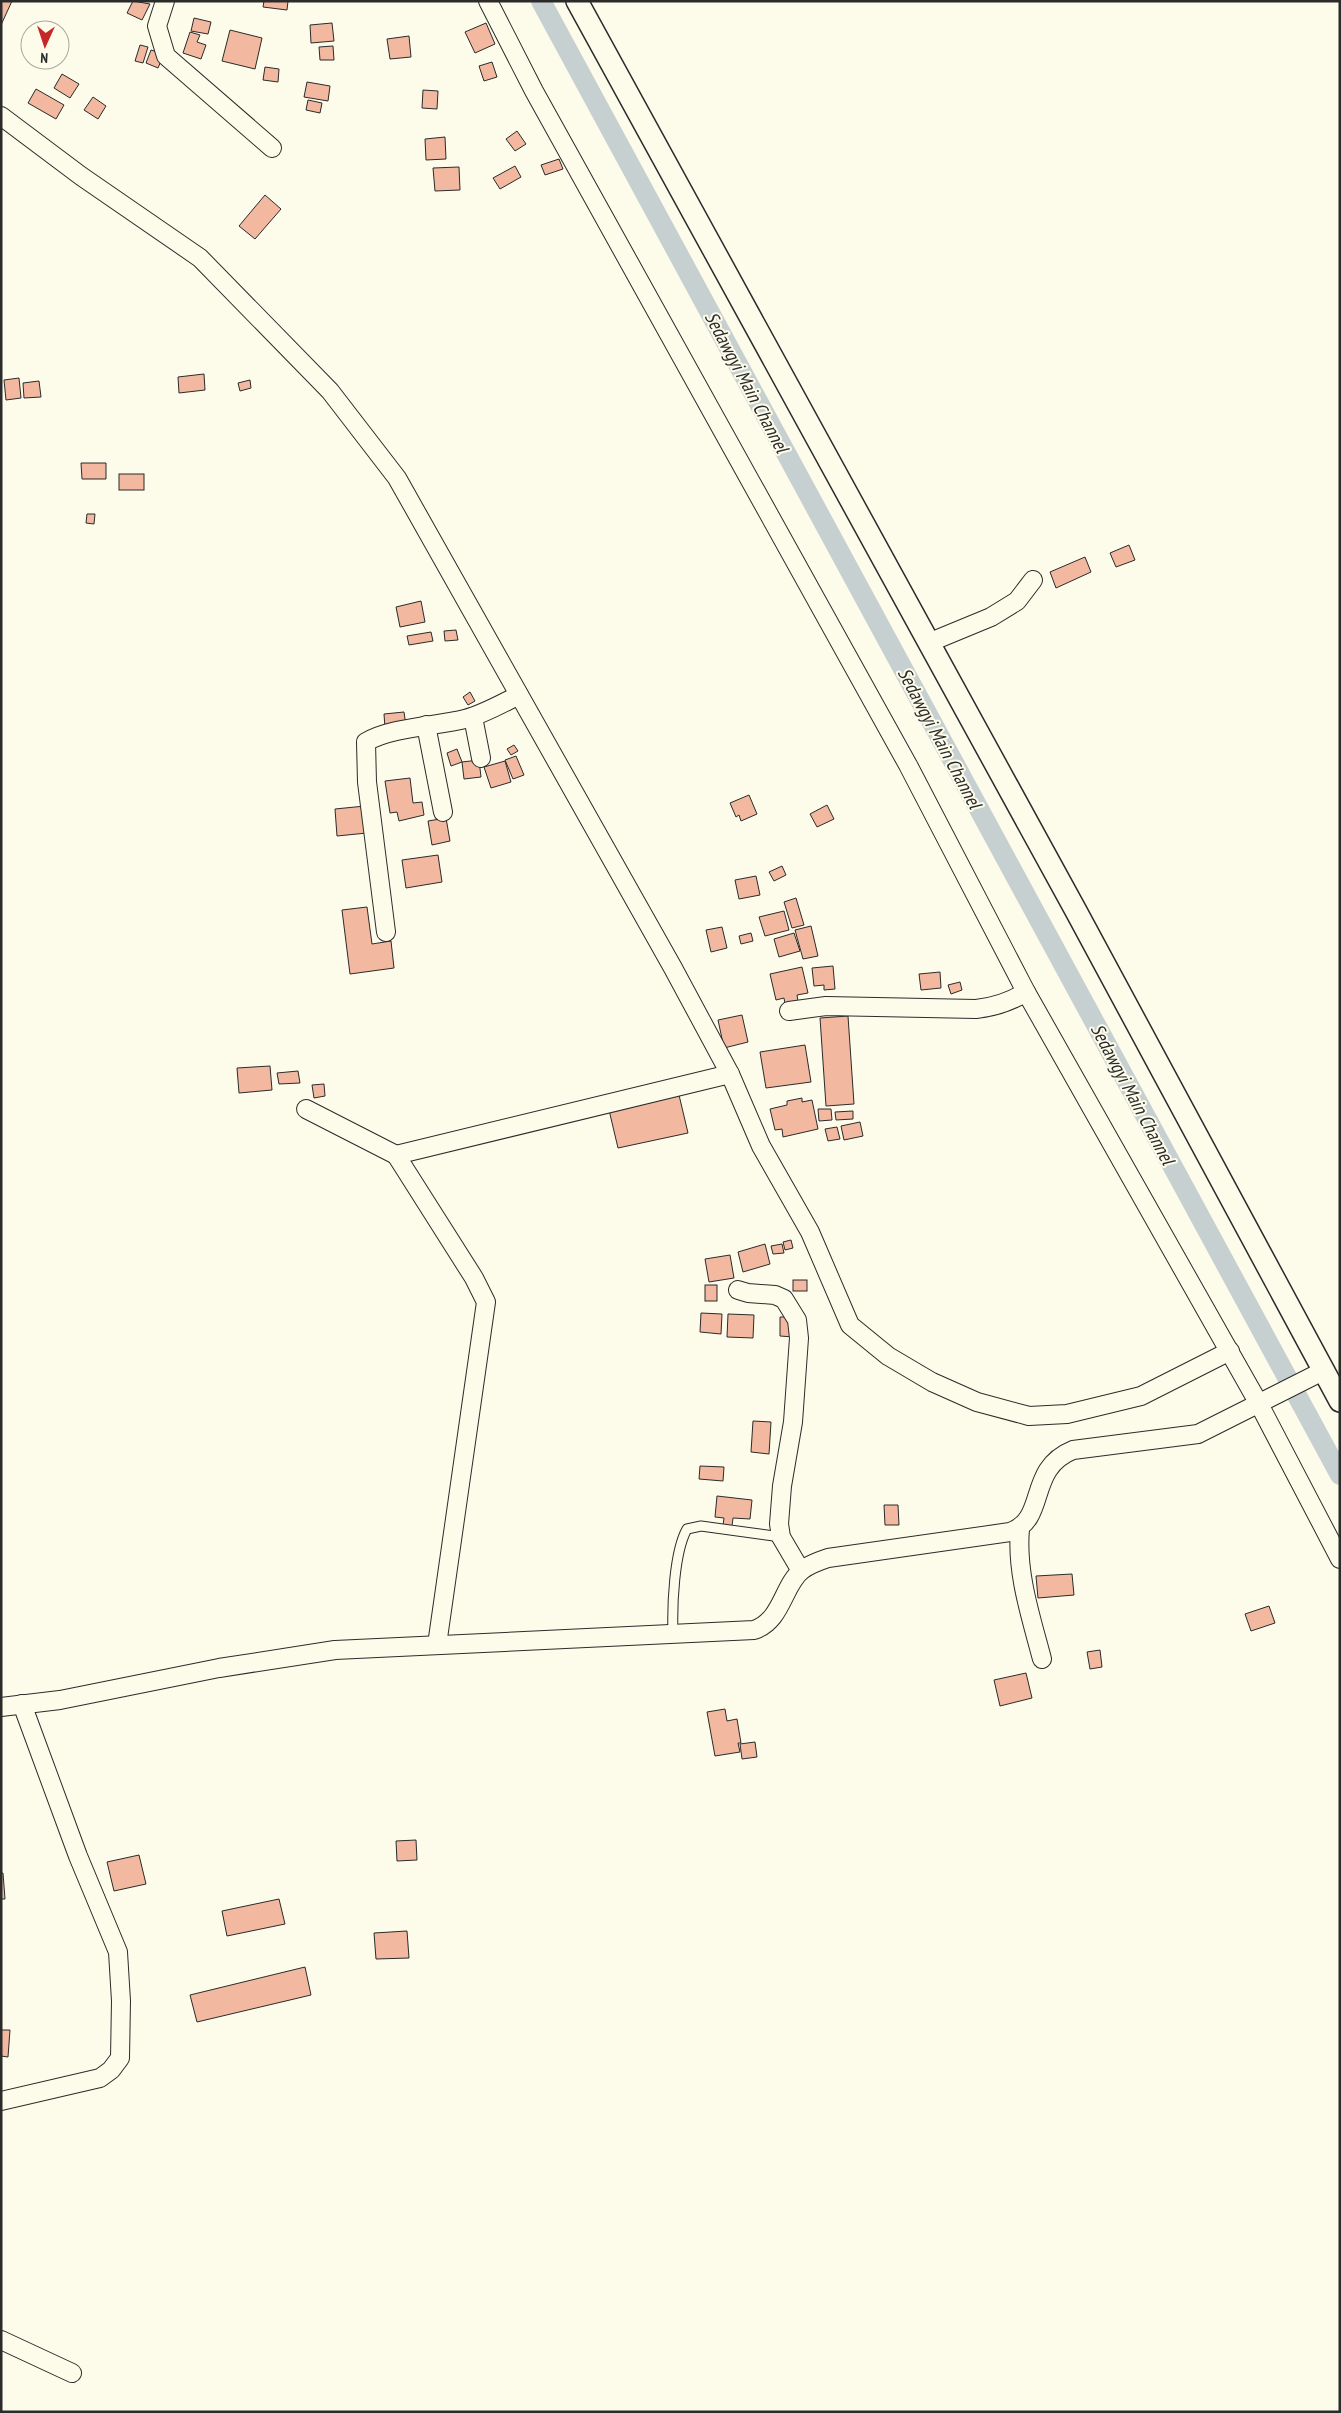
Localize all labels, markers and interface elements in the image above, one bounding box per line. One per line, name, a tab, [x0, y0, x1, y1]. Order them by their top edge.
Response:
north arrow	[20, 20, 70, 70]
text: N	[40, 49, 49, 67]
water label: Sedawgyi Main Channel	[700, 307, 795, 458]
water label: Sedawgyi Main Channel	[893, 663, 988, 814]
water label: Sedawgyi Main Channel	[1086, 1019, 1181, 1170]

